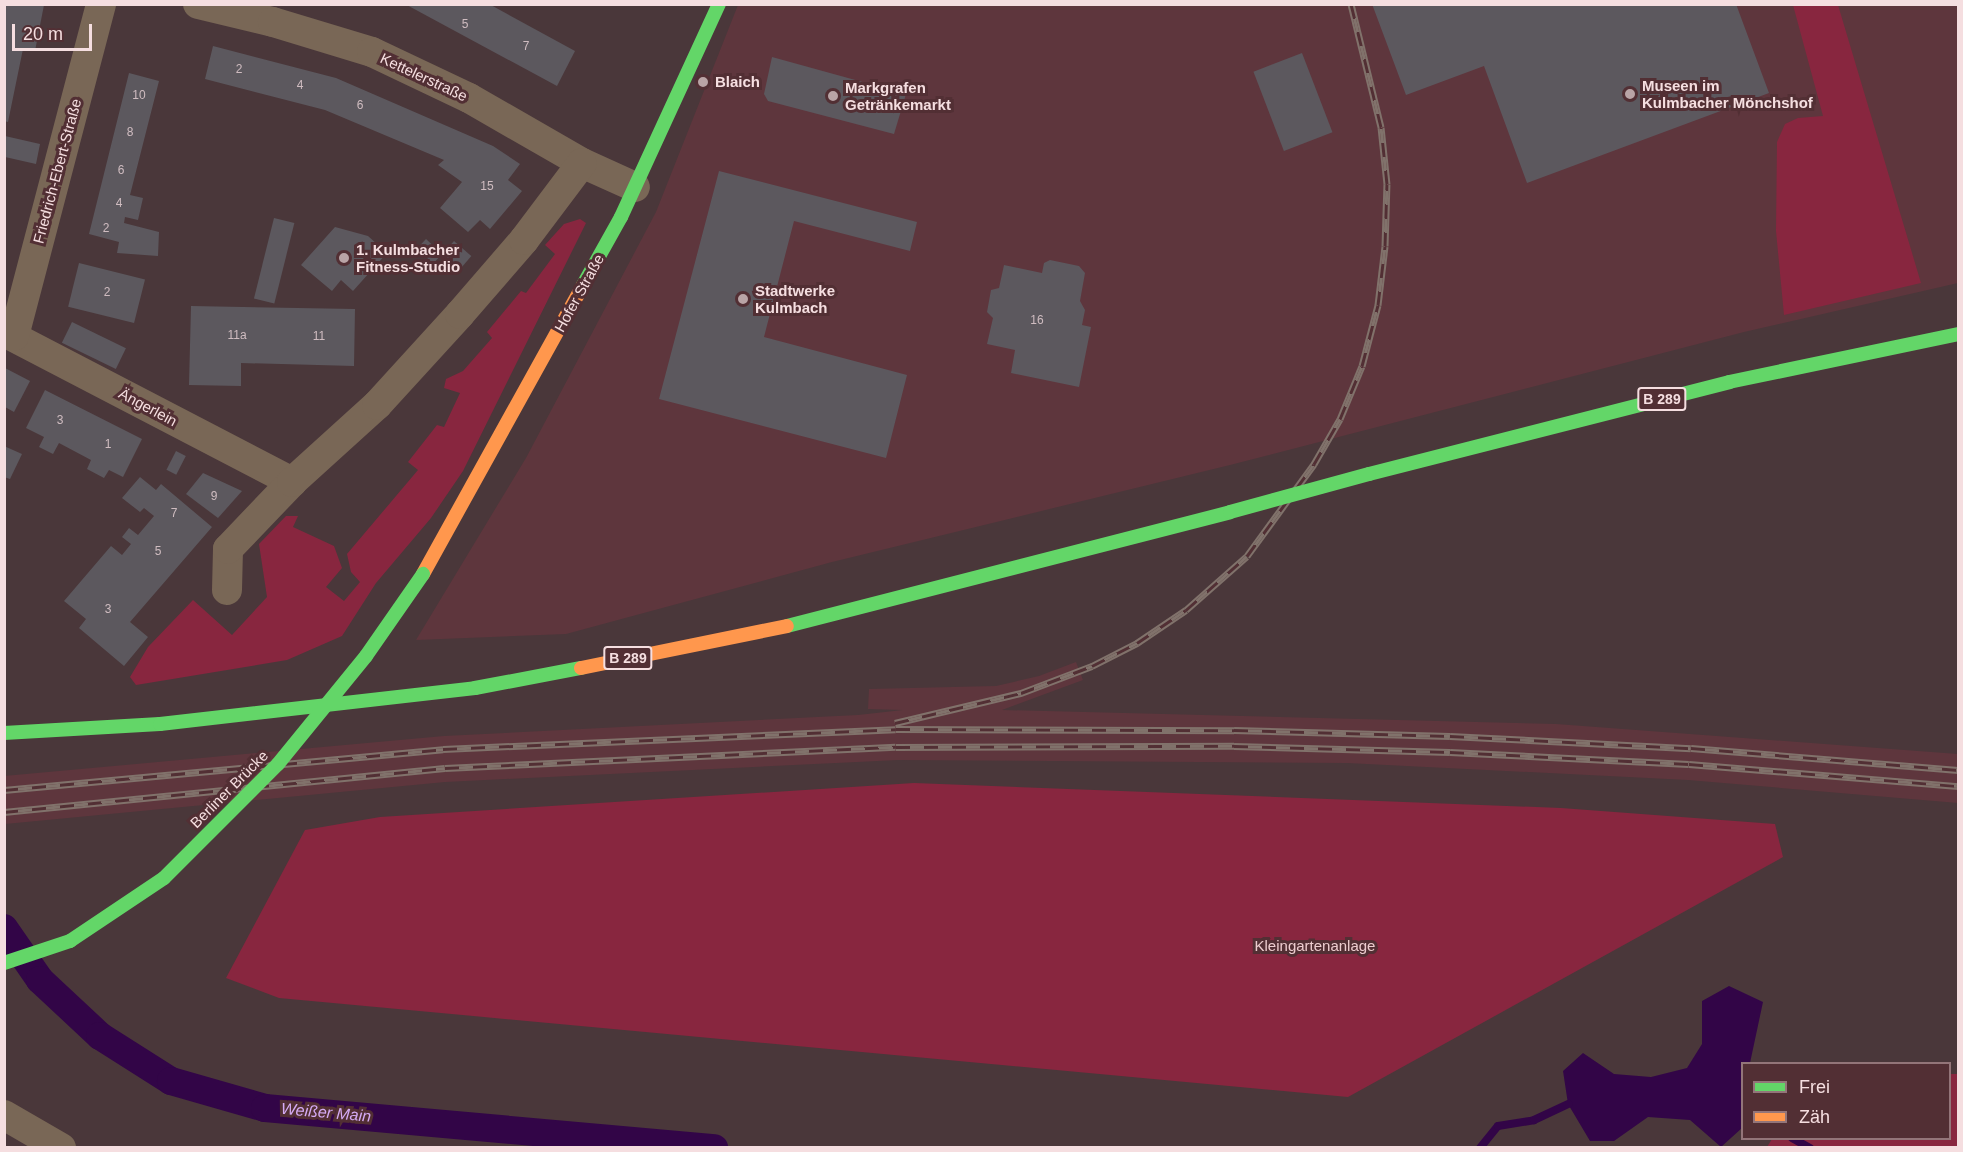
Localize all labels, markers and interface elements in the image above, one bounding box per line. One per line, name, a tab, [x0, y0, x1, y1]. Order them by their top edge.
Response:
scale bar	[15, 12, 94, 50]
house number: 5	[462, 18, 468, 32]
text: 20 m	[23, 24, 63, 44]
house number: 7	[523, 40, 529, 54]
street label: Kettelerstraße	[378, 49, 470, 105]
house number: 2	[236, 63, 242, 77]
place label: Blaich	[715, 73, 760, 91]
marker: Blaich	[696, 75, 710, 89]
place label: Museen im Kulmbacher Mönchshof	[1642, 76, 1813, 111]
place label: Markgrafen Getränkemarkt	[845, 78, 951, 113]
house number: 4	[297, 79, 303, 93]
marker: Museen im Kulmbacher Mönchshof	[1623, 87, 1637, 101]
house number: 10	[132, 89, 146, 103]
marker: Markgrafen Getränkemarkt	[826, 89, 840, 103]
street label: Friedrich-Ebert-Straße	[29, 97, 85, 245]
house number: 6	[357, 99, 363, 113]
house number: 8	[127, 126, 133, 140]
house number: 6	[118, 164, 124, 178]
house number: 15	[480, 180, 494, 194]
house number: 4	[116, 197, 122, 211]
house number: 2	[103, 222, 109, 236]
place label: 1. Kulmbacher Fitness-Studio	[356, 240, 460, 275]
marker: 1. Kulmbacher Fitness-Studio	[337, 251, 351, 265]
street label: Hofer Straße	[550, 251, 608, 335]
place label: Stadtwerke Kulmbach	[755, 281, 835, 316]
house number: 2	[104, 286, 110, 300]
marker: Stadtwerke Kulmbach	[736, 292, 750, 306]
house number: 16	[1030, 314, 1044, 328]
house number: 11a	[227, 329, 247, 343]
house number: 11	[313, 330, 325, 344]
street label: Ängerlein	[116, 384, 180, 430]
road number: B 289	[1636, 388, 1688, 410]
house number: 3	[57, 414, 63, 428]
house number: 1	[105, 438, 111, 452]
house number: 9	[211, 490, 217, 504]
house number: 7	[171, 507, 177, 521]
house number: 5	[155, 545, 161, 559]
house number: 3	[105, 603, 111, 617]
road number: B 289	[602, 647, 654, 669]
street label: Berliner Brücke	[186, 746, 272, 832]
park label: Kleingartenanlage	[1255, 937, 1375, 955]
legend	[1741, 1062, 1951, 1140]
text: Frei	[1799, 1077, 1830, 1097]
water label: Weißer Main	[280, 1099, 372, 1127]
text: Zäh	[1799, 1107, 1830, 1127]

